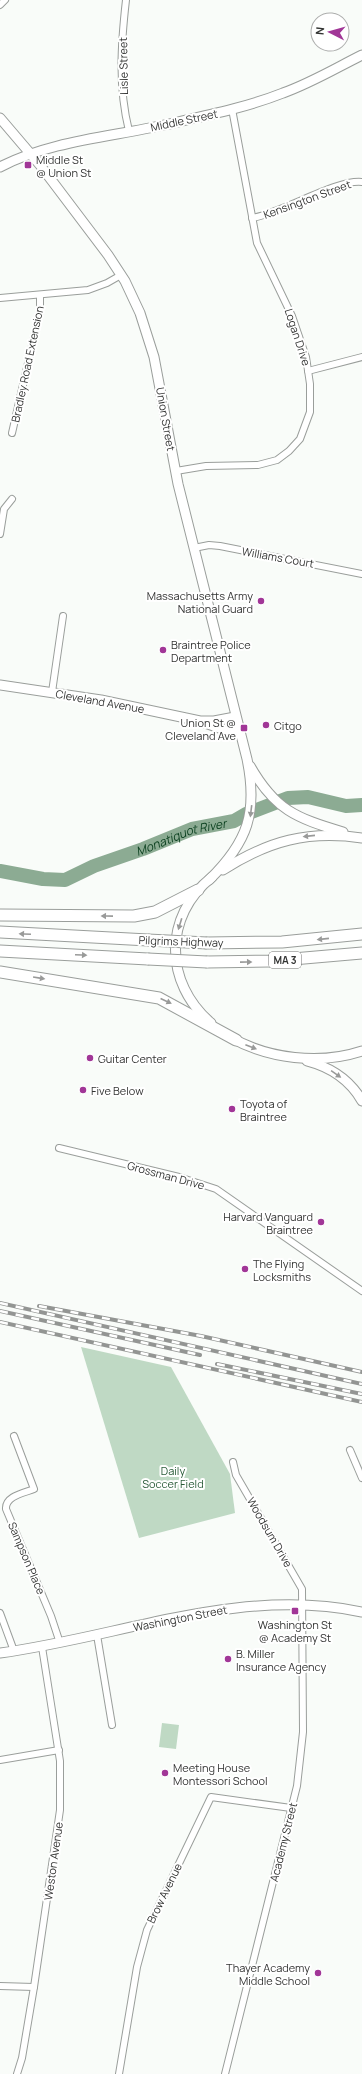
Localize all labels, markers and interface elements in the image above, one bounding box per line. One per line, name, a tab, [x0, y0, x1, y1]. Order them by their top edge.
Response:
north arrow	[310, 12, 350, 52]
text: N	[312, 26, 327, 36]
street label: Lisle Street	[115, 37, 131, 95]
street label: Middle Street	[149, 106, 219, 134]
place label: Middle St @ Union St	[36, 152, 91, 180]
marker: Middle St @ Union St	[23, 160, 33, 170]
street label: Kensington Street	[261, 176, 353, 222]
street label: Bradley Road Extension	[7, 304, 47, 424]
street label: Logan Drive	[282, 307, 314, 368]
street label: Union Street	[153, 386, 179, 452]
street label: Williams Court	[241, 543, 315, 571]
place label: Massachusetts Army National Guard	[147, 588, 253, 616]
marker: Massachusetts Army National Guard	[256, 596, 266, 606]
place label: Braintree Police Department	[171, 637, 251, 665]
marker: Braintree Police Department	[158, 645, 168, 655]
street label: Cleveland Avenue	[54, 686, 146, 716]
place label: Union St @ Cleveland Ave	[165, 715, 237, 743]
place label: Citgo	[274, 718, 302, 733]
marker: Citgo	[261, 720, 271, 730]
marker: Union St @ Cleveland Ave	[239, 723, 249, 733]
one-way arrow	[248, 805, 254, 817]
water label: Monatiquot River	[133, 814, 229, 859]
one-way arrow	[303, 833, 315, 839]
one-way arrow	[100, 913, 113, 919]
one-way arrow	[177, 918, 183, 930]
one-way arrow	[19, 930, 31, 937]
street label: Pilgrims Highway	[138, 932, 224, 950]
one-way arrow	[317, 935, 329, 942]
one-way arrow	[75, 952, 87, 959]
road number: MA 3	[269, 952, 301, 968]
one-way arrow	[240, 959, 253, 965]
one-way arrow	[32, 976, 45, 982]
one-way arrow	[161, 998, 172, 1004]
one-way arrow	[246, 1044, 258, 1050]
place label: Guitar Center	[98, 1051, 167, 1066]
marker: Guitar Center	[85, 1053, 95, 1063]
one-way arrow	[331, 1070, 341, 1078]
place label: Five Below	[91, 1083, 144, 1098]
marker: Five Below	[78, 1085, 88, 1095]
place label: Toyota of Braintree	[240, 1096, 287, 1124]
marker: Toyota of Braintree	[227, 1104, 237, 1114]
street label: Grossman Drive	[126, 1157, 207, 1193]
place label: Harvard Vanguard Braintree	[223, 1209, 314, 1237]
marker: Harvard Vanguard Braintree	[316, 1217, 326, 1227]
place label: The Flying Locksmiths	[253, 1256, 311, 1284]
marker: The Flying Locksmiths	[240, 1264, 250, 1274]
park label: Daily Soccer Field	[142, 1463, 204, 1491]
street label: Woodsum Drive	[244, 1494, 296, 1570]
street label: Sampson Place	[5, 1519, 49, 1597]
street label: Washington Street	[132, 1602, 228, 1634]
marker: Washington St @ Academy St	[290, 1606, 300, 1616]
place label: Washington St @ Academy St	[258, 1617, 332, 1645]
place label: B. Miller Insurance Agency	[236, 1646, 326, 1674]
marker: B. Miller Insurance Agency	[223, 1654, 233, 1664]
place label: Meeting House Montessori School	[173, 1760, 268, 1788]
marker: Meeting House Montessori School	[160, 1768, 170, 1778]
street label: Academy Street	[266, 1801, 300, 1883]
street label: Weston Avenue	[40, 1820, 66, 1901]
street label: Brow Avenue	[143, 1860, 185, 1926]
place label: Thayer Academy Middle School	[226, 1960, 310, 1988]
marker: Thayer Academy Middle School	[313, 1968, 323, 1978]

